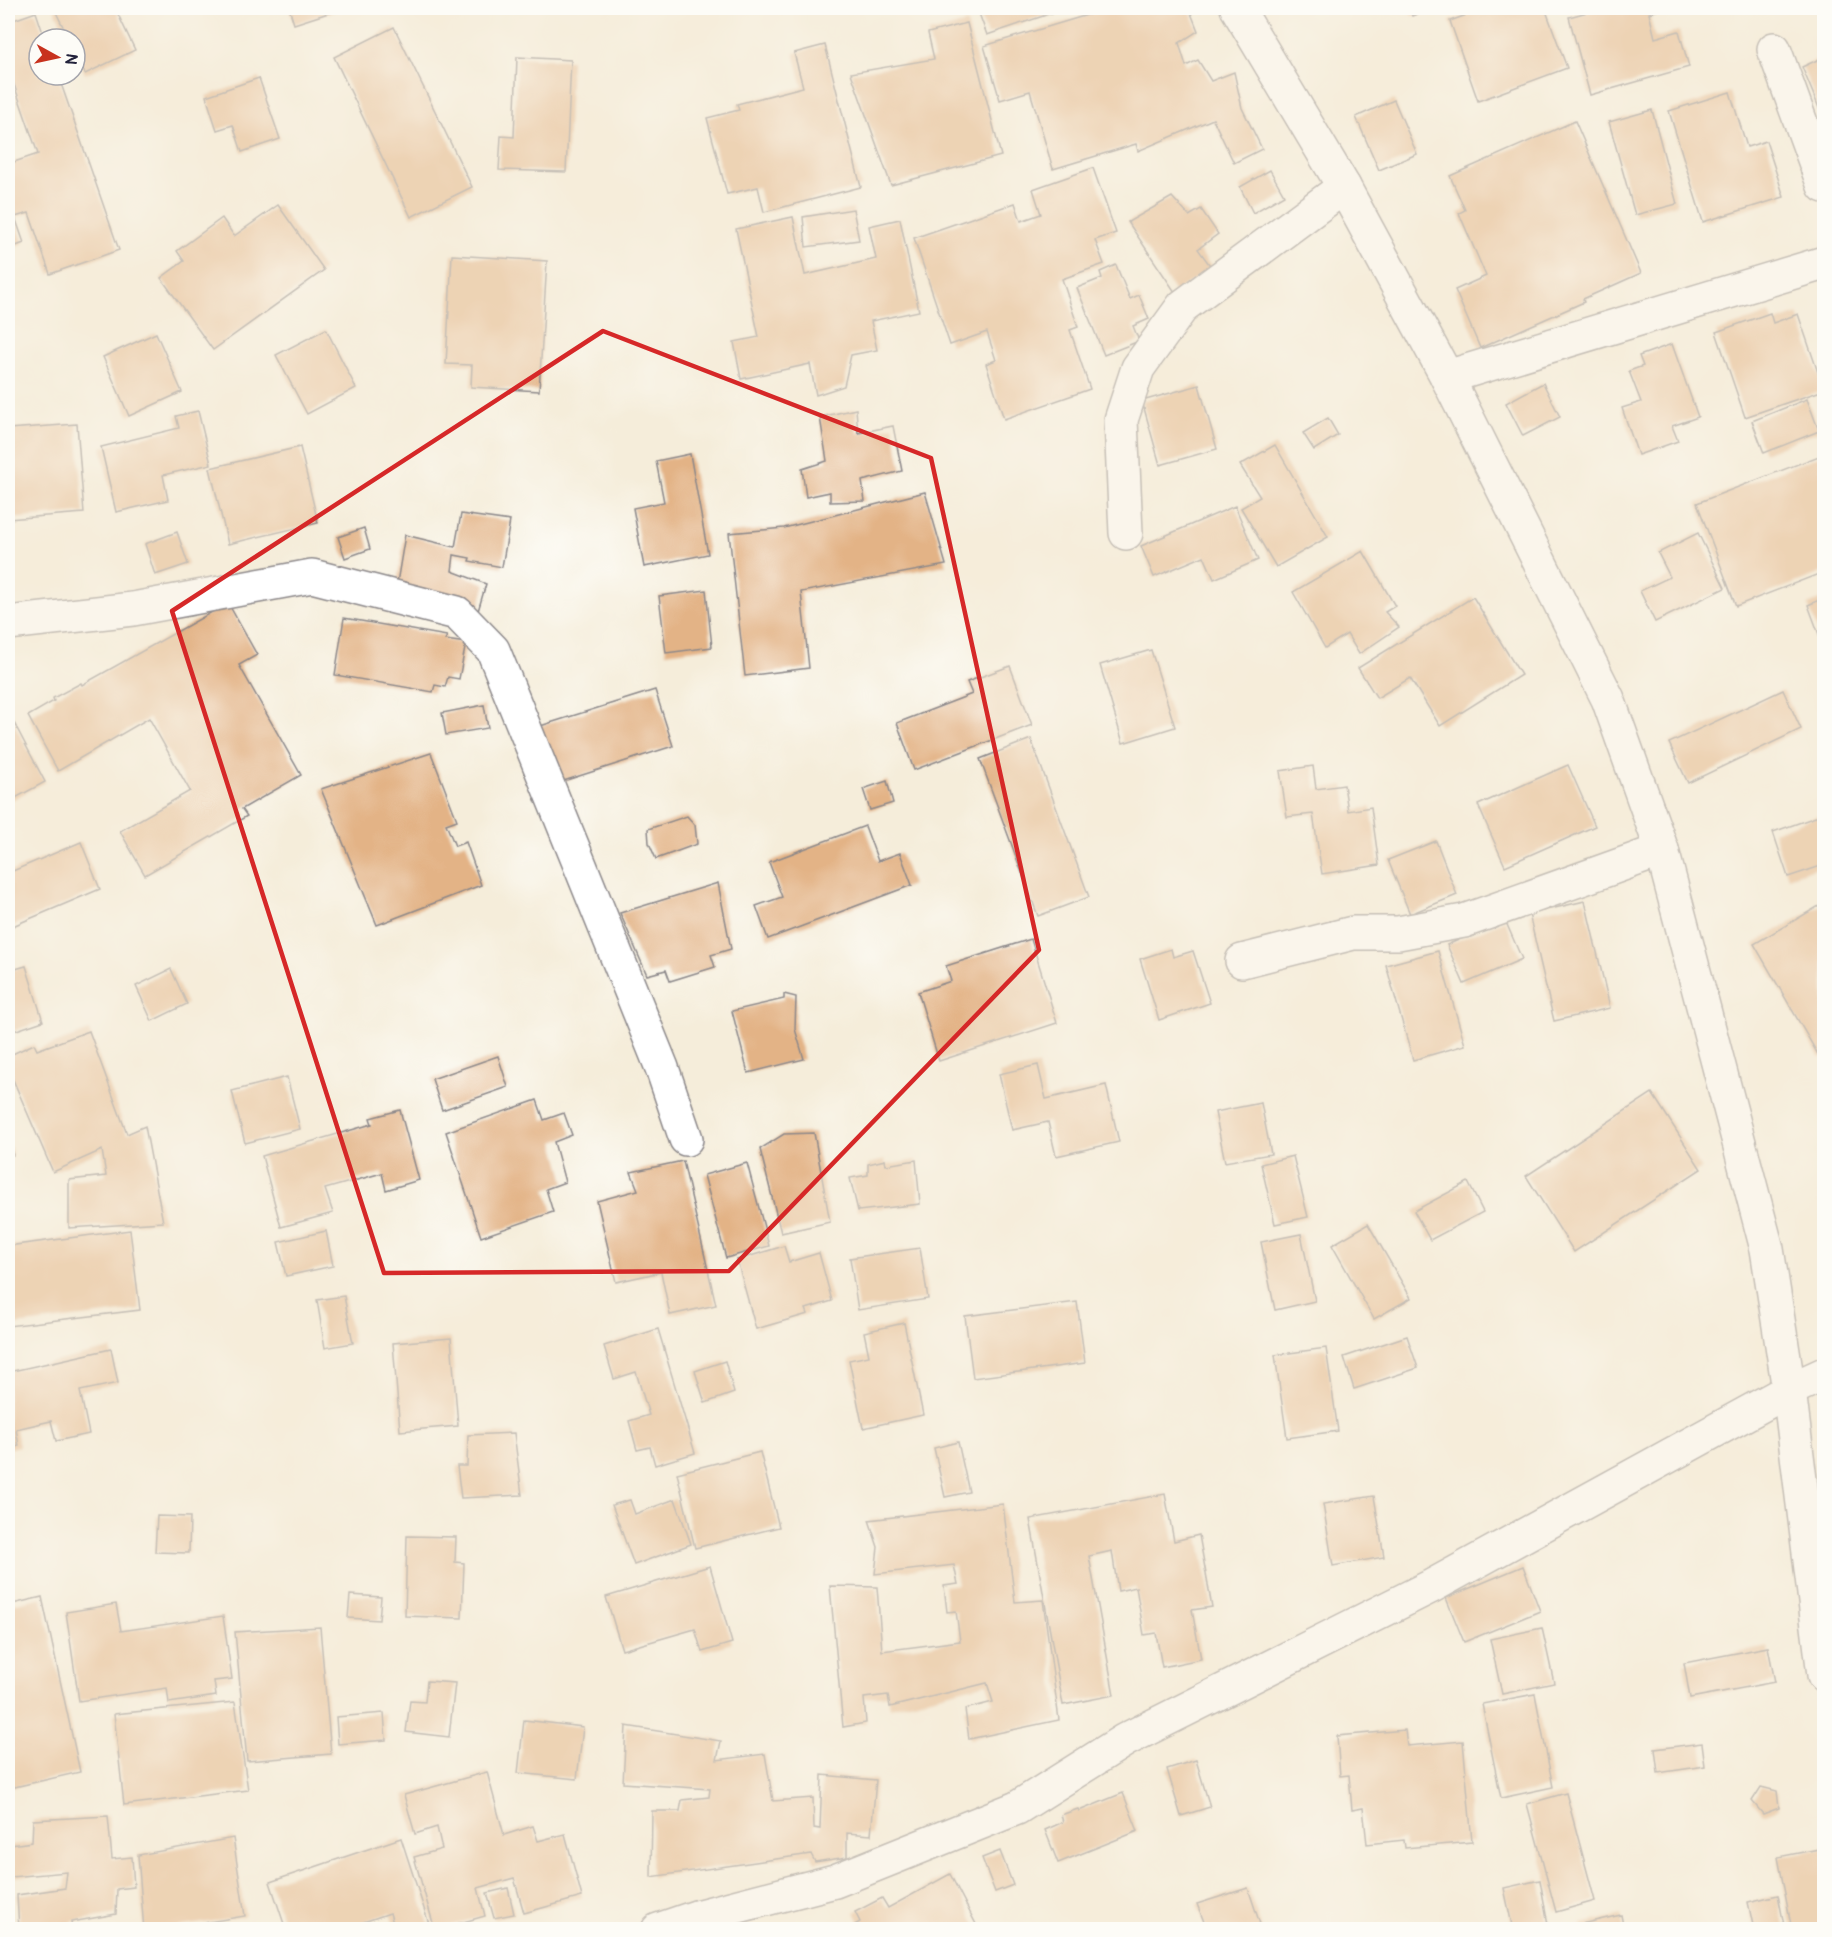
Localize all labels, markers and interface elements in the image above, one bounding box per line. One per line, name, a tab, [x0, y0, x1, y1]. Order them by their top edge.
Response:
north arrow	[27, 27, 87, 87]
text: N	[60, 52, 82, 66]

